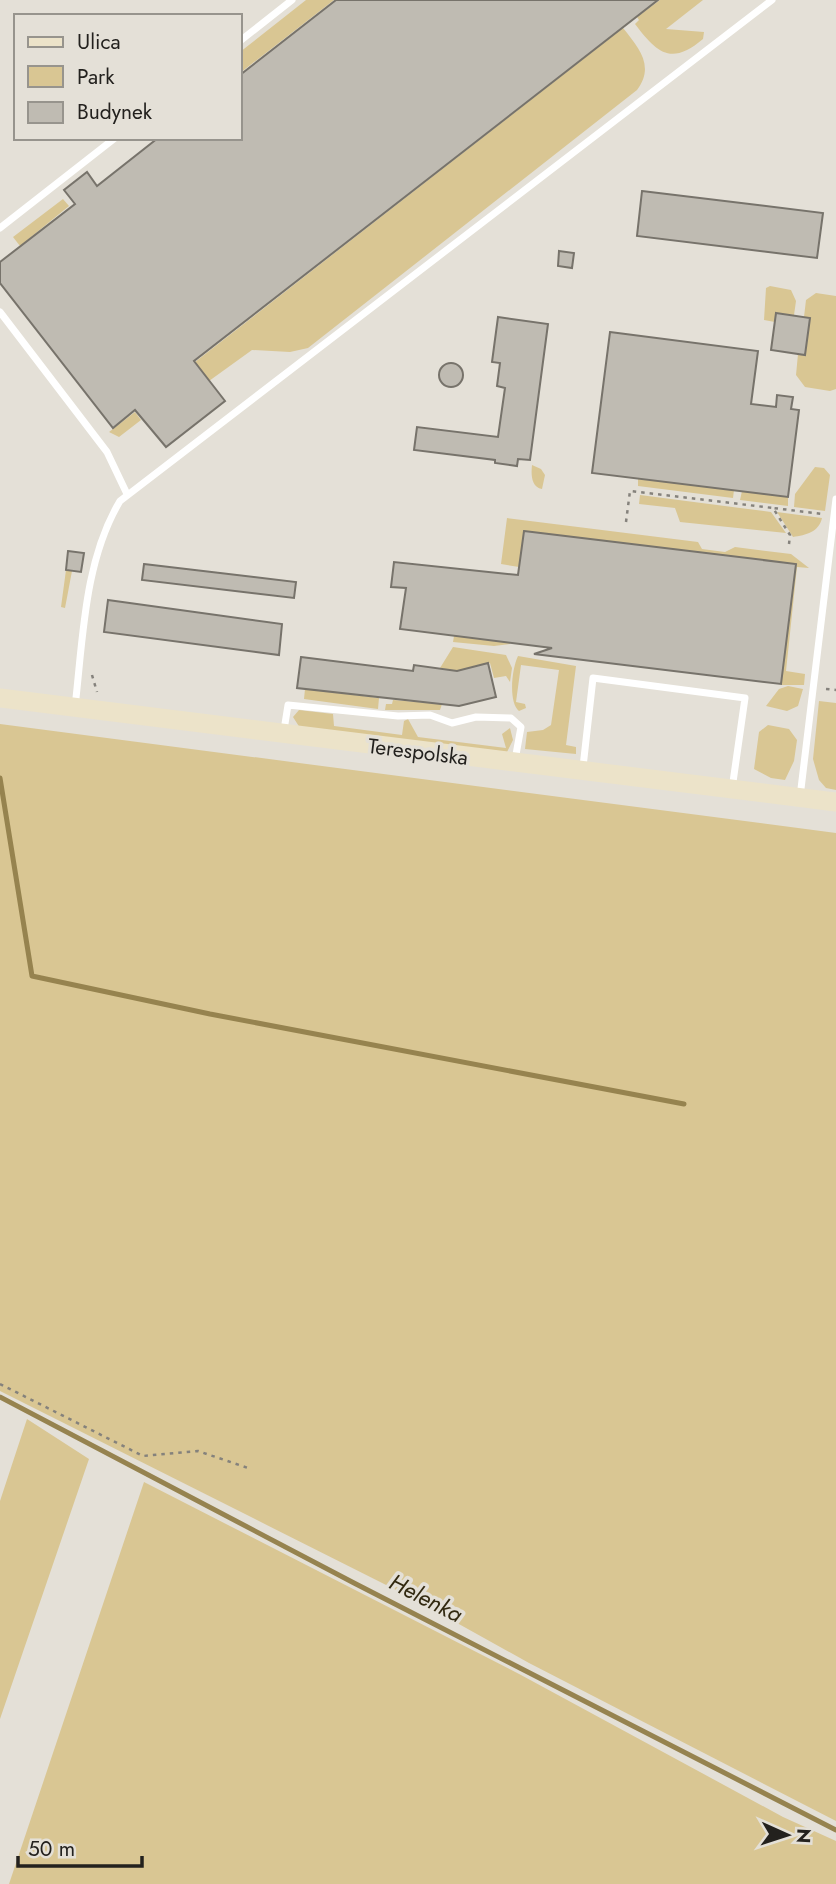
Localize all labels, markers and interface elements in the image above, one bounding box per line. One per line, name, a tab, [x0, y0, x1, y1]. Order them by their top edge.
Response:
legend	[14, 14, 242, 140]
text: Ulica	[77, 27, 121, 57]
text: Park	[77, 62, 115, 92]
text: Budynek	[77, 97, 153, 127]
street label: Terespolska	[366, 731, 470, 773]
water label: Helenka	[383, 1565, 469, 1631]
north arrow	[752, 1800, 822, 1870]
scale bar	[18, 1825, 142, 1869]
text: N	[790, 1828, 817, 1844]
text: 50 m	[28, 1834, 75, 1864]

